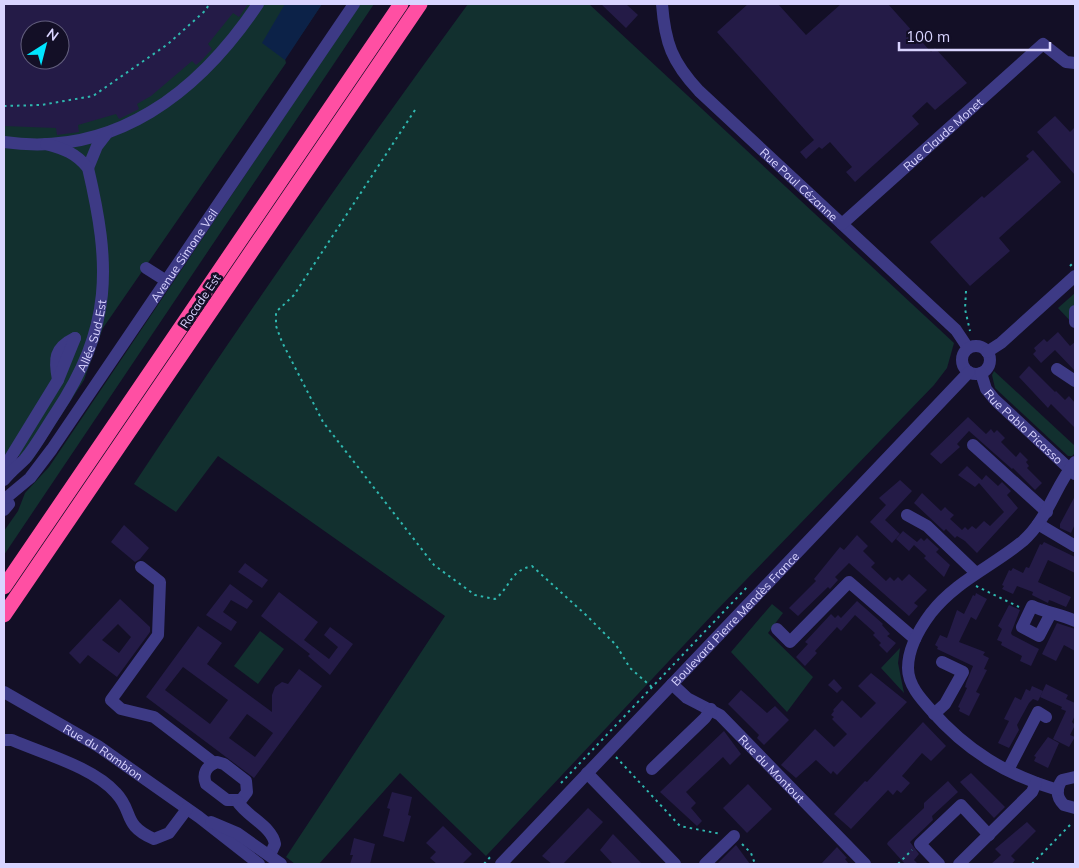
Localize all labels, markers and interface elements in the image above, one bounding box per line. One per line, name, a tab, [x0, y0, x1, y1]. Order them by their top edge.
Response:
north arrow	[20, 20, 70, 70]
scale bar	[899, 20, 1050, 52]
text: N	[43, 24, 62, 45]
text: 100 m	[906, 27, 950, 46]
street label: Rue Claude Monet	[900, 94, 986, 174]
street label: Rue Paul Cézanne	[757, 144, 841, 224]
street label: Avenue Simone Veil	[147, 206, 221, 305]
street label: Rocade Est	[176, 271, 224, 331]
street label: Allée Sud-Est	[73, 299, 109, 374]
street label: Rue Pablo Picasso	[982, 386, 1066, 467]
street label: Boulevard Pierre Mendès France	[667, 548, 802, 688]
street label: Rue du Rambion	[61, 720, 146, 783]
street label: Rue du Montout	[736, 731, 808, 805]

